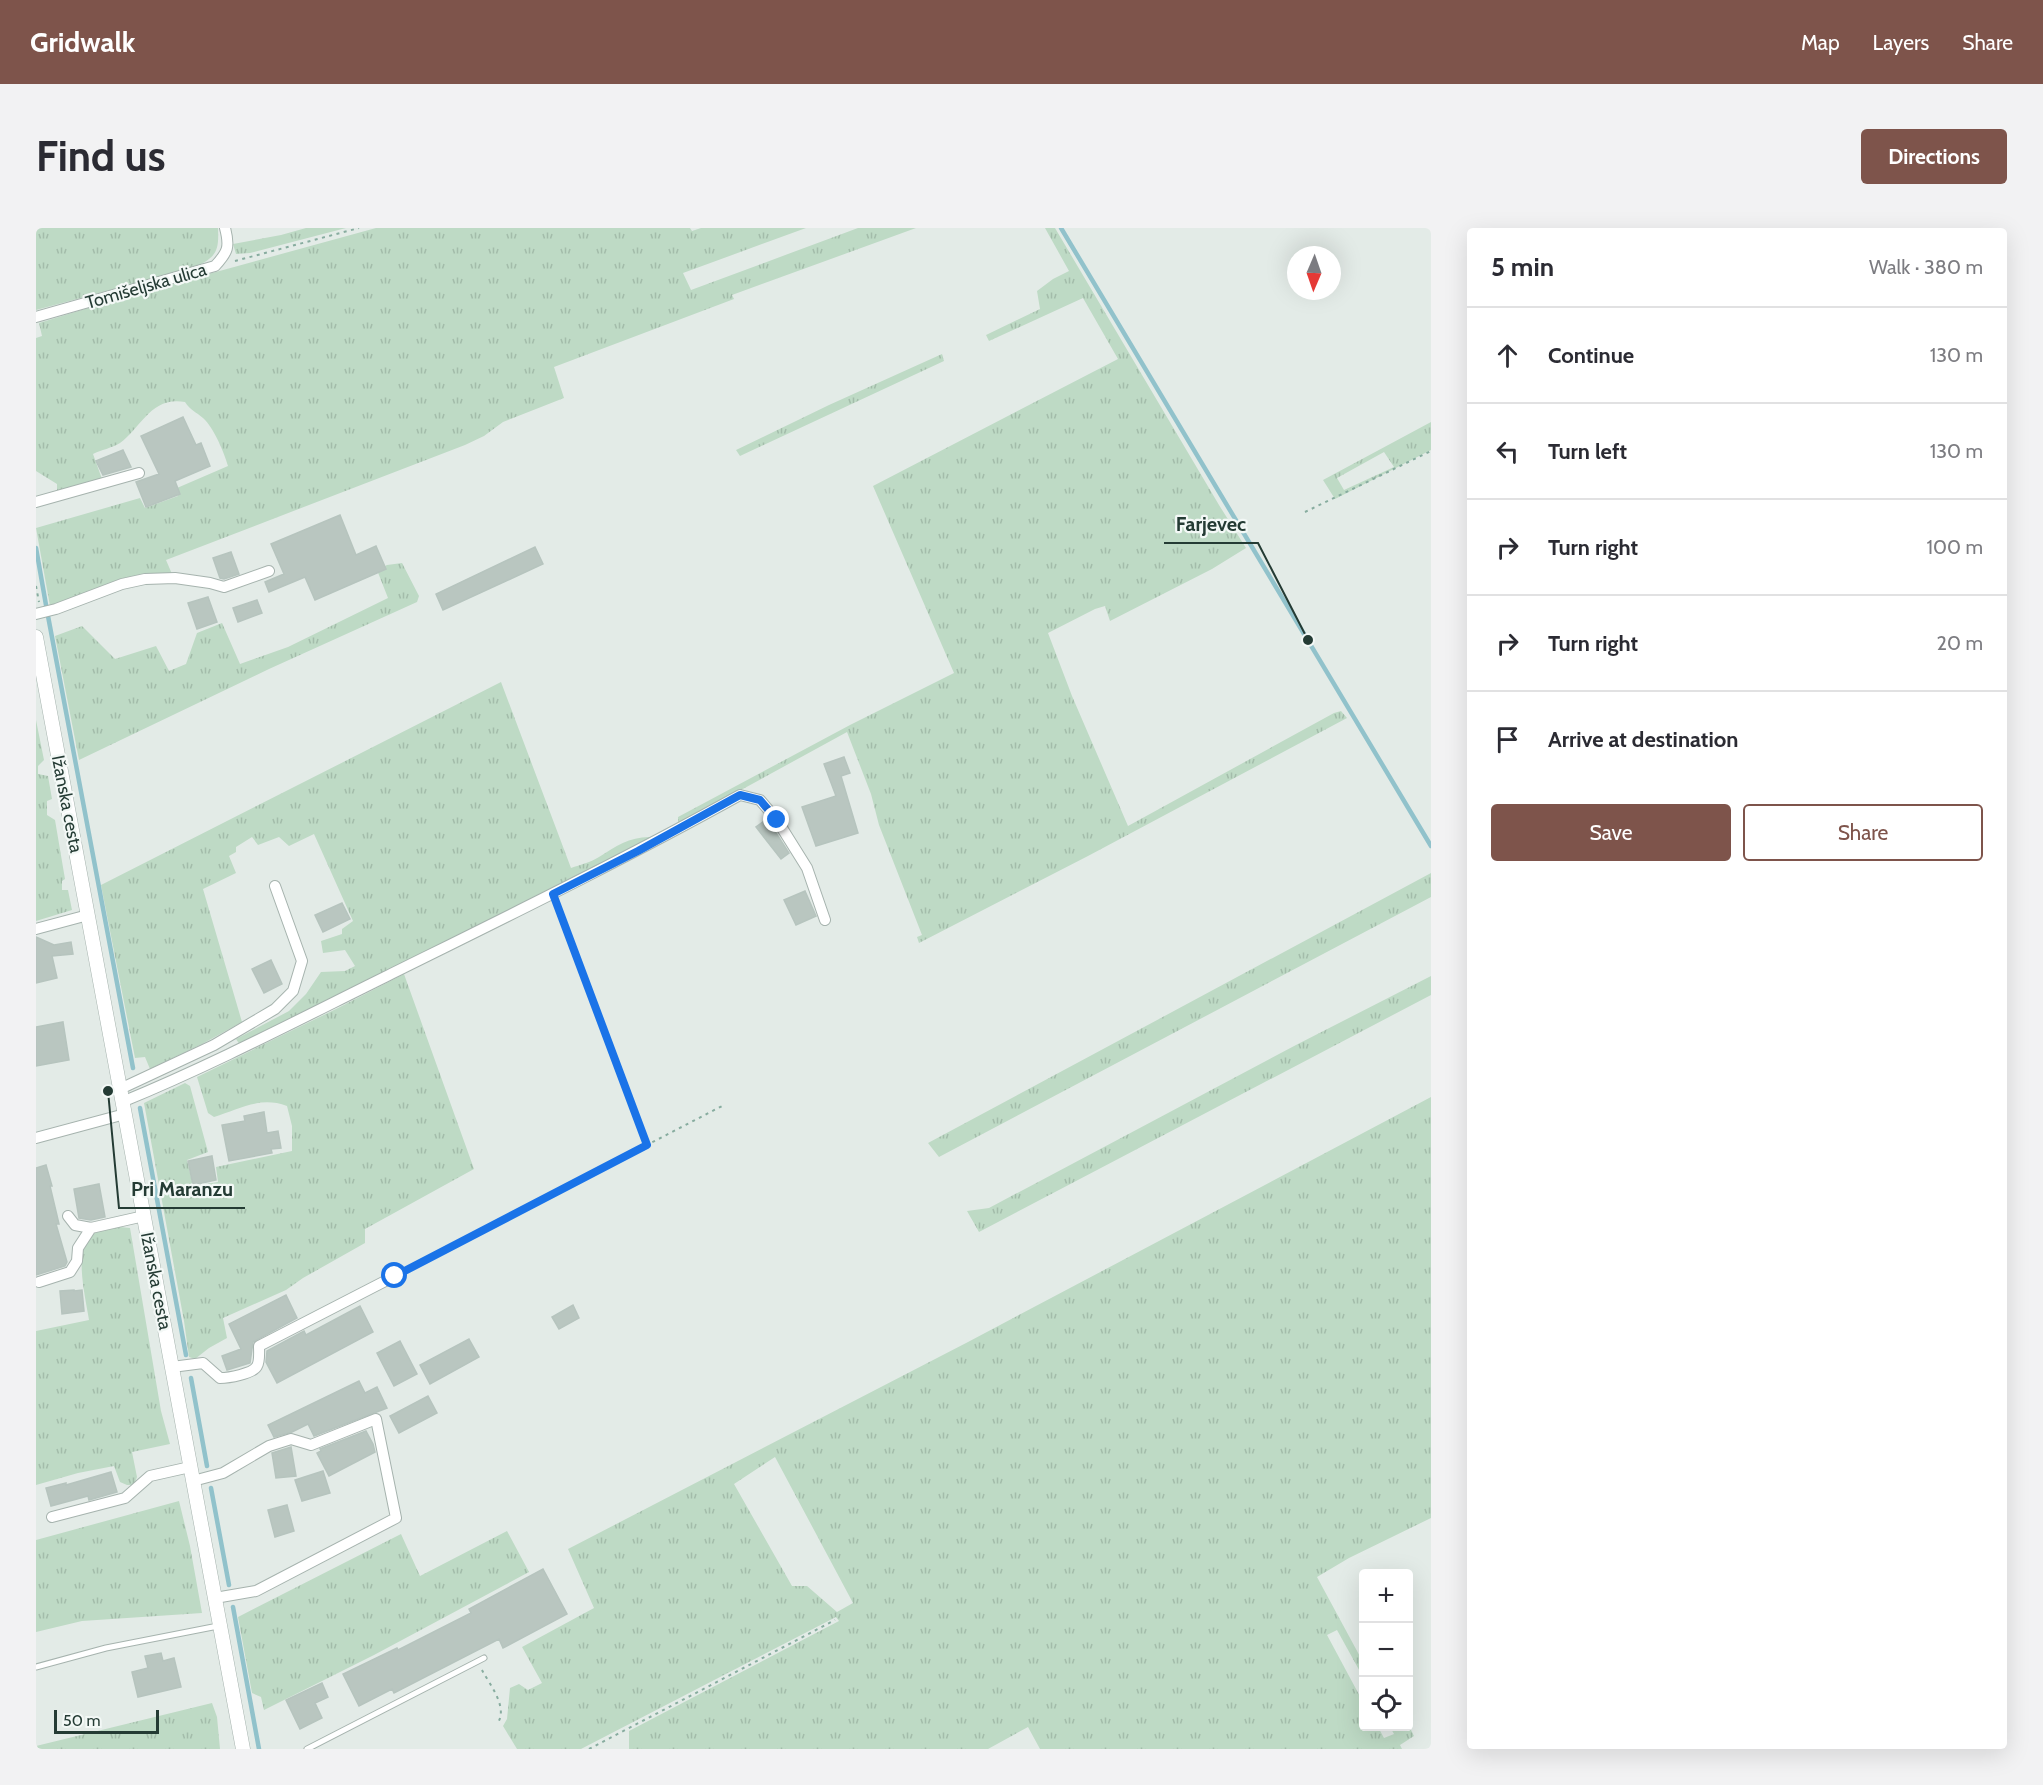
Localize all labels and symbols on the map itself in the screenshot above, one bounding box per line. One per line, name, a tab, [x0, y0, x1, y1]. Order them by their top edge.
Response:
north arrow	[1287, 246, 1341, 300]
street label: Tomišeljska ulica	[83, 258, 209, 314]
callout: Farjevec	[1164, 505, 1258, 543]
text: Farjevec	[1176, 512, 1246, 536]
street label: Ižanska cesta	[47, 753, 87, 855]
route end	[763, 806, 789, 832]
callout: Pri Maranzu	[119, 1170, 245, 1208]
text: Pri Maranzu	[131, 1177, 233, 1201]
street label: Ižanska cesta	[136, 1230, 176, 1332]
route start	[381, 1262, 407, 1288]
scale bar	[54, 1707, 159, 1734]

